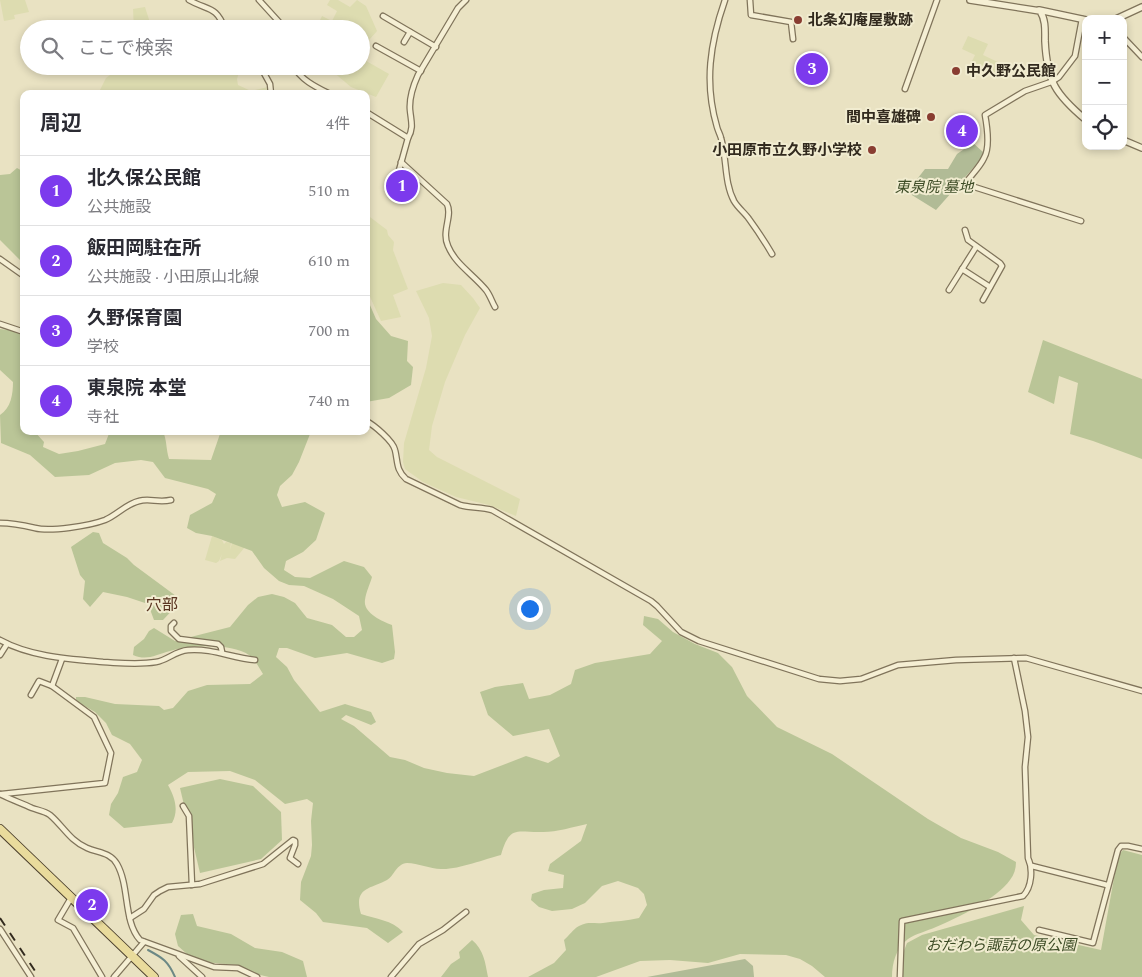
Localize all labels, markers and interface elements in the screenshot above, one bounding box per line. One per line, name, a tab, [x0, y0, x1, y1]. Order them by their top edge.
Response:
place label: 北条幻庵屋敷跡	[808, 9, 913, 32]
marker: 北条幻庵屋敷跡	[792, 14, 804, 26]
map controls	[1082, 15, 1127, 150]
button: +	[1082, 15, 1127, 60]
search box	[20, 20, 370, 75]
icon: search	[38, 34, 66, 62]
text: ここで検索	[78, 34, 173, 63]
pin: 3	[796, 50, 828, 88]
place label: 中久野公民館	[966, 60, 1056, 83]
button: −	[1082, 60, 1127, 105]
marker: 中久野公民館	[950, 65, 962, 77]
button: locate	[1082, 105, 1127, 150]
place label: 間中喜雄碑	[846, 106, 921, 129]
text: 周辺	[40, 108, 82, 140]
marker: 間中喜雄碑	[925, 111, 937, 123]
text: 4件	[326, 112, 350, 136]
pin: 4	[946, 112, 978, 150]
place label: 小田原市立久野小学校	[712, 139, 862, 162]
marker: 小田原市立久野小学校	[866, 144, 878, 156]
text: 北久保公民館	[87, 164, 201, 193]
pin: 1	[386, 167, 418, 205]
park label: 東泉院 墓地	[895, 176, 975, 199]
text: 1	[52, 179, 60, 203]
text: 510 m	[308, 179, 350, 203]
text: 公共施設	[87, 195, 151, 219]
text: 飯田岡駐在所	[87, 234, 201, 263]
text: 2	[52, 249, 60, 273]
text: 610 m	[308, 249, 350, 273]
text: 公共施設 · 小田原山北線	[87, 265, 259, 289]
text: 久野保育園	[87, 304, 182, 333]
text: 3	[52, 319, 60, 343]
text: 700 m	[308, 319, 350, 343]
text: 学校	[87, 335, 119, 359]
text: 東泉院 本堂	[87, 374, 187, 403]
text: 4	[52, 389, 60, 413]
text: 740 m	[308, 389, 350, 413]
text: 寺社	[87, 405, 119, 429]
district label: 穴部	[146, 593, 178, 617]
your location	[517, 596, 543, 622]
pin: 2	[76, 886, 108, 924]
park label: おだわら諏訪の原公園	[926, 934, 1078, 957]

